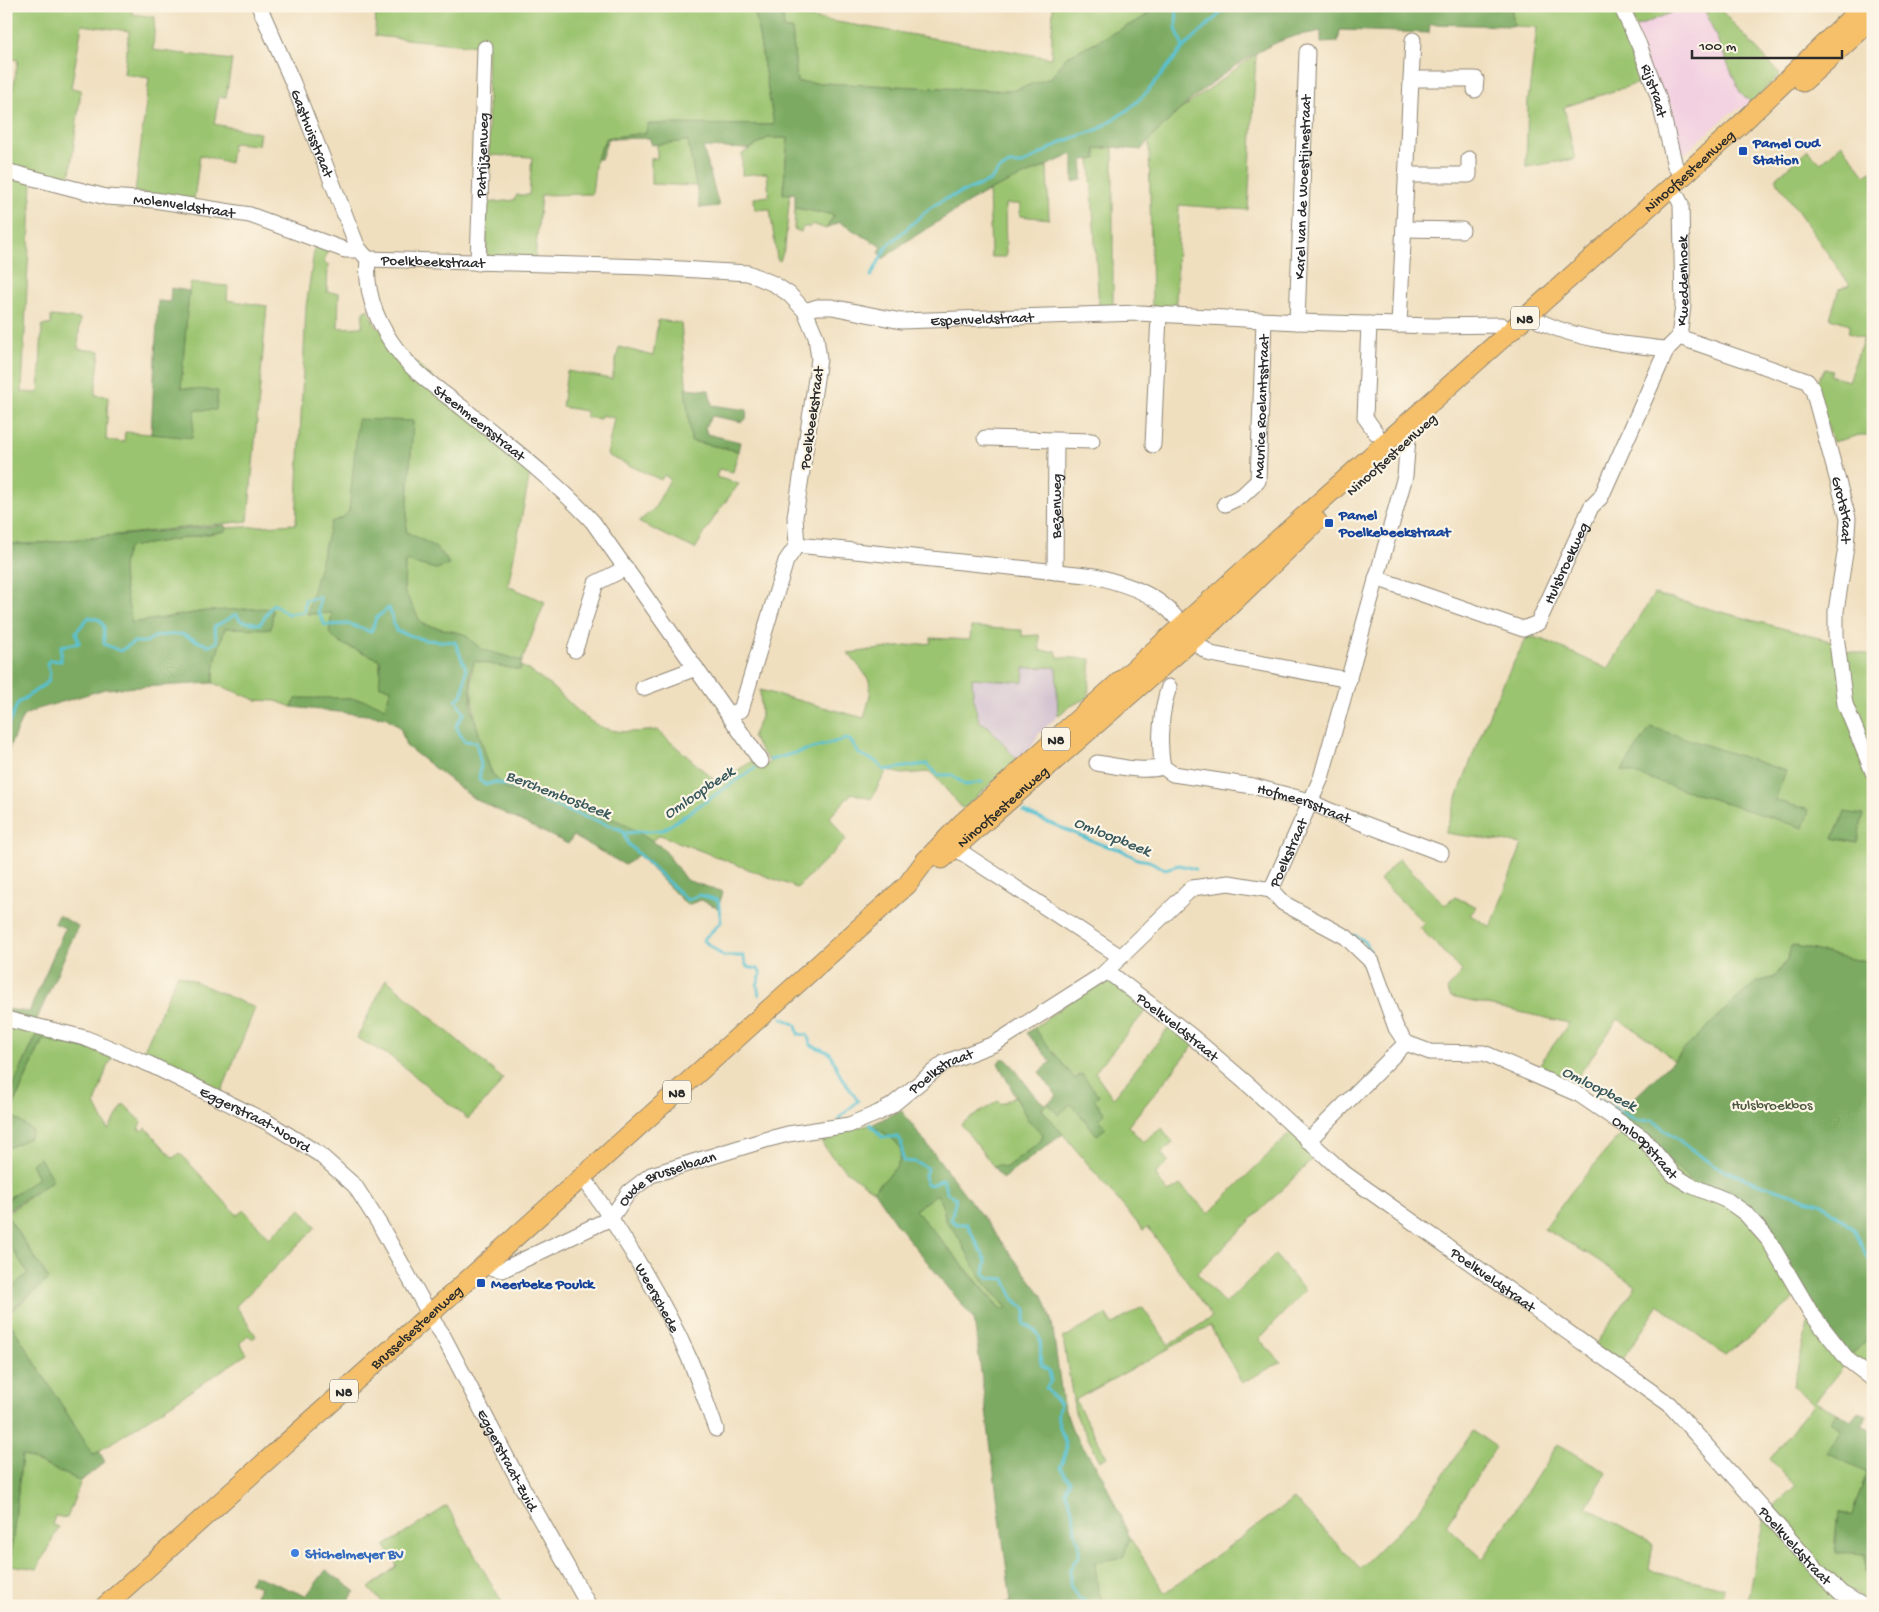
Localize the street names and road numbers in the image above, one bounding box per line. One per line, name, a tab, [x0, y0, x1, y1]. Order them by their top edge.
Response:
street label: Rijstraat	[1636, 62, 1670, 121]
street label: Gasthuisstraat	[285, 87, 337, 182]
street label: Karel van de Woestijnestraat	[1292, 93, 1316, 280]
street label: Patrijzenweg	[473, 112, 494, 199]
street label: Ninoofsesteenweg	[1641, 127, 1739, 218]
street label: Molenveldstraat	[133, 192, 238, 224]
street label: Kweddenhoek	[1673, 234, 1694, 327]
street label: Poelkbeekstraat	[380, 252, 487, 273]
road number: N8	[1511, 306, 1539, 330]
street label: Espenveldstraat	[930, 309, 1036, 331]
street label: Maurice Roelantsstraat	[1251, 332, 1275, 479]
street label: Poelkbeekstraat	[797, 364, 829, 472]
street label: Steenmeersstraat	[429, 382, 530, 467]
street label: Ninoofsesteenweg	[1343, 410, 1441, 501]
street label: Bezenweg	[1048, 474, 1067, 540]
street label: Grotstraat	[1826, 475, 1856, 546]
street label: Hulsbroekweg	[1541, 520, 1594, 607]
road number: N8	[1042, 728, 1070, 751]
street label: Ninoofsesteenweg	[954, 763, 1053, 853]
street label: Hofmeersstraat	[1255, 781, 1354, 829]
street label: Poelkstraat	[1266, 814, 1314, 892]
street label: Poelkveldstraat	[1131, 989, 1223, 1067]
street label: Poelkstraat	[905, 1045, 978, 1100]
road number: N8	[663, 1080, 691, 1104]
street label: Eggerstraat-Noord	[196, 1083, 314, 1158]
street label: Omloopstraat	[1608, 1112, 1682, 1185]
street label: Oude Brusselbaan	[615, 1149, 719, 1210]
street label: Poelkveldstraat	[1445, 1244, 1540, 1318]
street label: Weerschede	[630, 1260, 683, 1336]
street label: Brusselsesteenweg	[367, 1282, 467, 1375]
road number: N8	[330, 1380, 358, 1402]
street label: Eggerstraat-Zuid	[472, 1407, 541, 1516]
street label: Poelkveldstraat	[1753, 1503, 1836, 1591]

